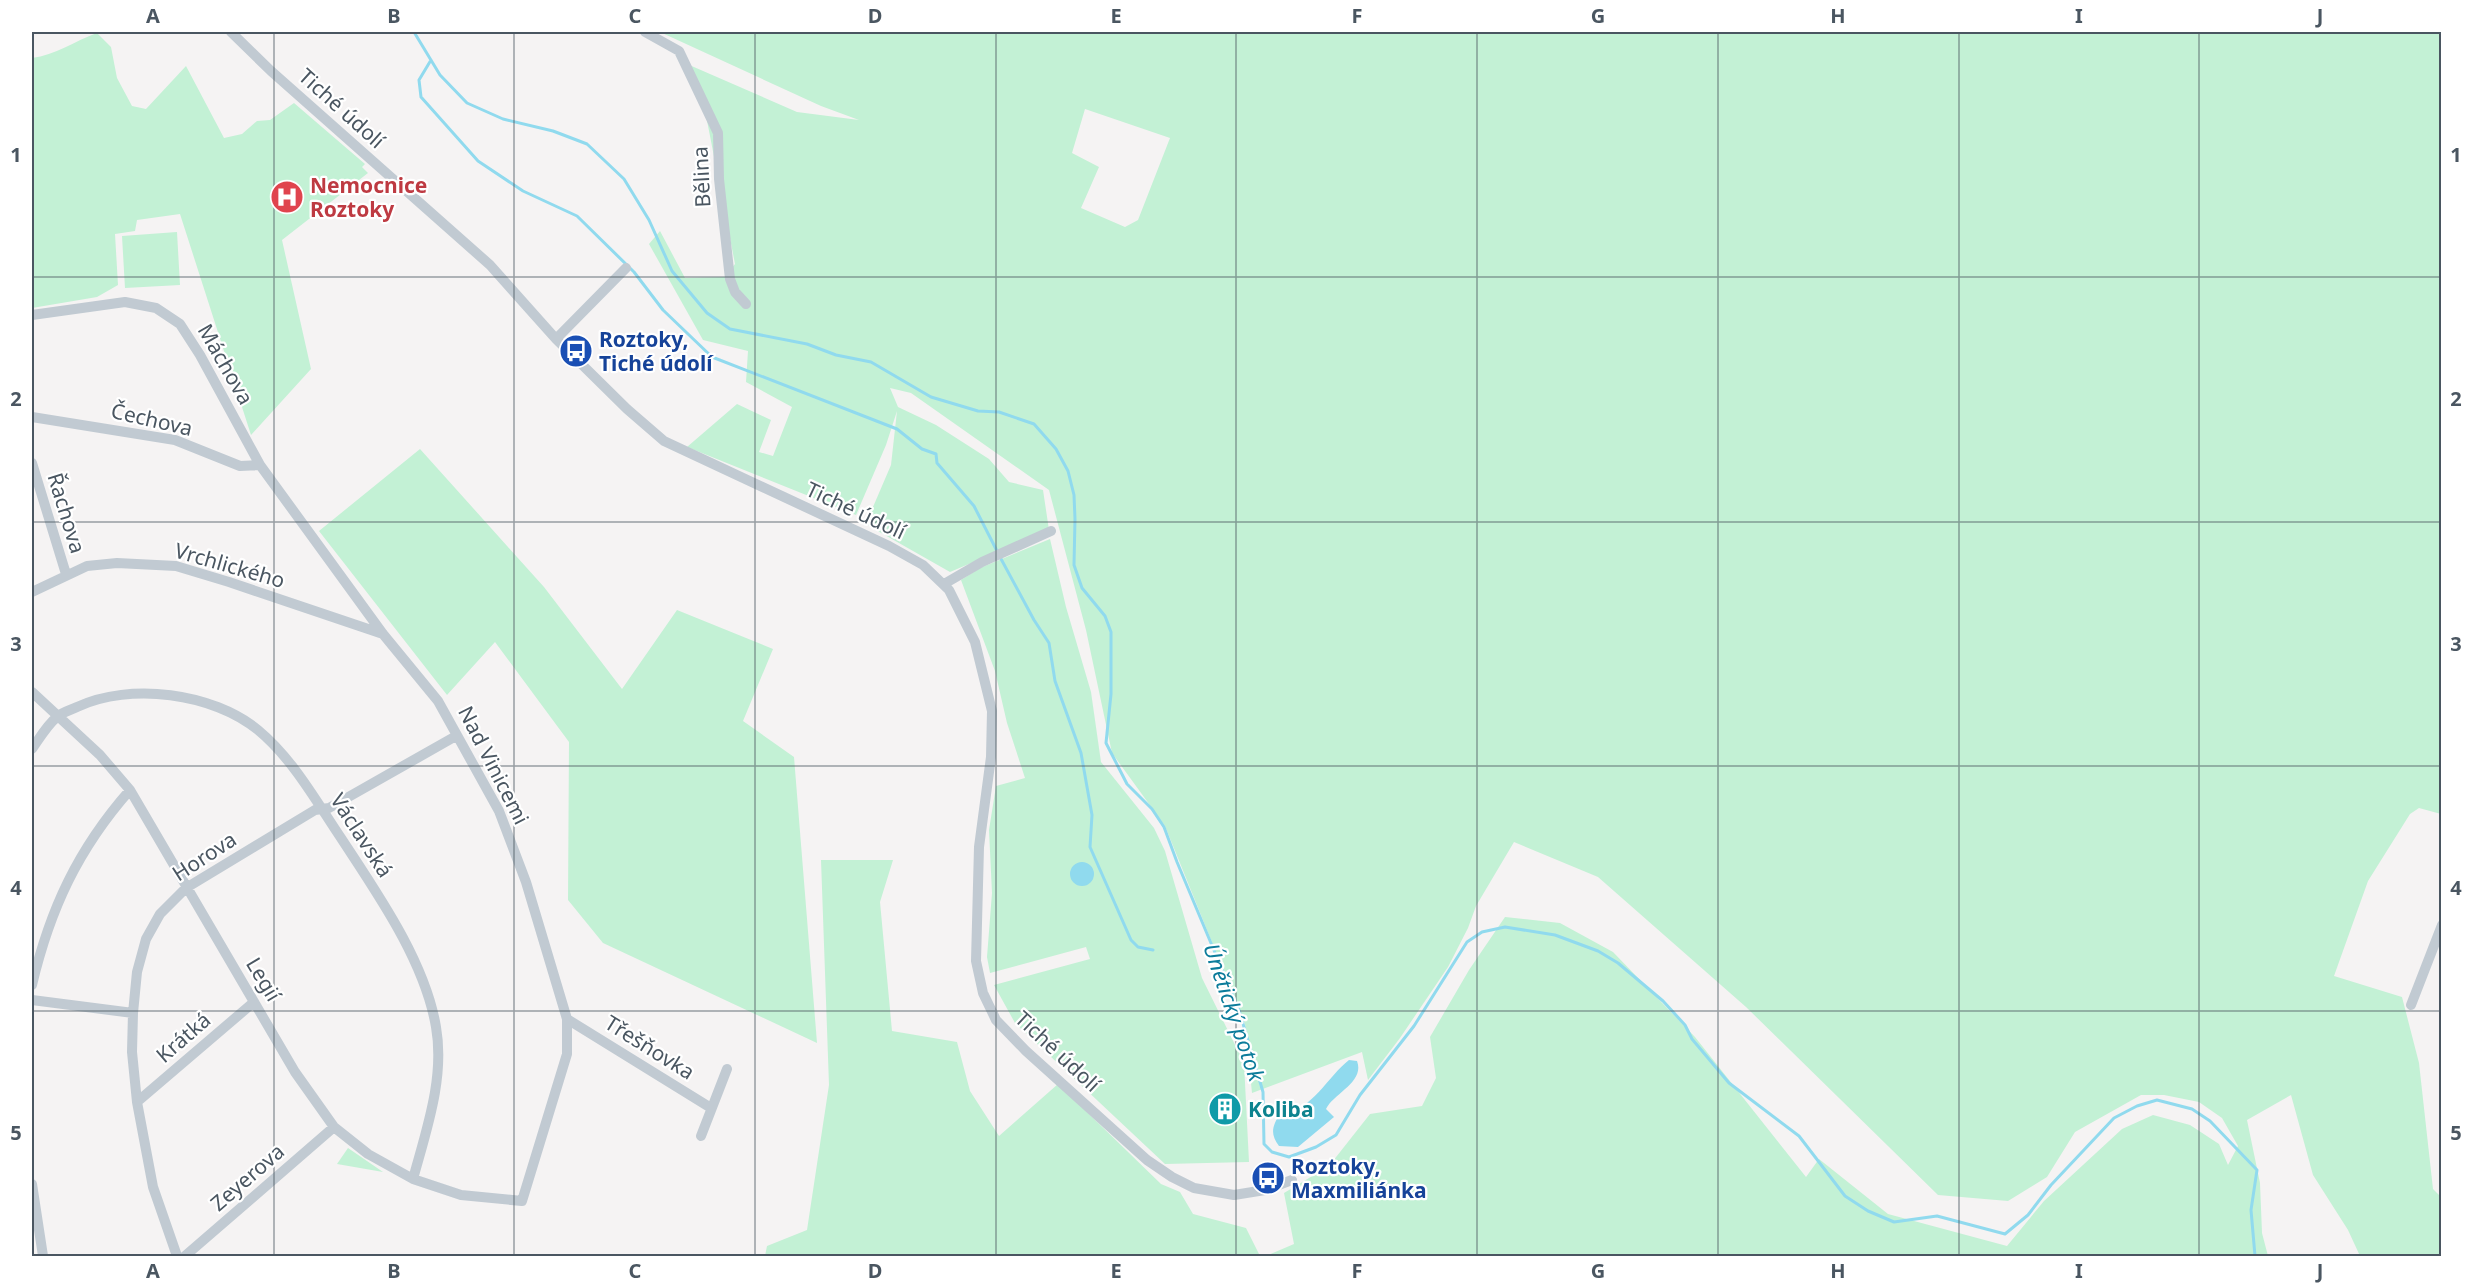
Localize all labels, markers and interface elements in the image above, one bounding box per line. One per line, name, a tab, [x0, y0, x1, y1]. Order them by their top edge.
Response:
text: A	[146, 2, 160, 29]
text: B	[387, 2, 401, 29]
text: C	[629, 2, 642, 29]
text: D	[868, 2, 882, 29]
text: E	[1110, 2, 1122, 29]
text: F	[1352, 2, 1362, 29]
text: G	[1591, 2, 1605, 29]
text: H	[1830, 2, 1846, 29]
text: I	[2075, 2, 2083, 29]
text: J	[2315, 2, 2323, 29]
street label: Tiché údolí	[293, 62, 392, 155]
text: 1	[10, 141, 22, 168]
text: 1	[2450, 141, 2462, 168]
street label: Bělina	[685, 146, 717, 208]
place label: Nemocnice Roztoky	[310, 171, 427, 223]
hospital icon: Nemocnice Roztoky	[269, 179, 305, 215]
street label: Máchova	[192, 319, 260, 409]
place label: Roztoky, Tiché údolí	[599, 325, 714, 377]
bus stop icon: Roztoky, Tiché údolí	[558, 333, 594, 369]
text: 2	[10, 385, 22, 412]
text: 2	[2450, 385, 2462, 412]
street label: Čechova	[108, 396, 196, 442]
street label: Řachova	[42, 469, 92, 557]
street label: Tiché údolí	[802, 475, 911, 546]
street label: Vrchlického	[172, 536, 288, 594]
text: 3	[10, 630, 22, 657]
text: 3	[2450, 630, 2462, 657]
street label: Nad Vinicemi	[452, 701, 536, 829]
street label: Václavská	[324, 788, 400, 882]
street label: Horova	[166, 825, 242, 887]
text: 4	[10, 874, 22, 901]
text: 4	[2450, 874, 2462, 901]
water label: Únětický potok	[1197, 939, 1273, 1086]
street label: Legií	[240, 952, 288, 1007]
street label: Tiché údolí	[1009, 1004, 1107, 1098]
street label: Krátká	[150, 1006, 216, 1068]
street label: Třešňovka	[600, 1008, 700, 1086]
building icon: Koliba	[1207, 1091, 1243, 1127]
place label: Koliba	[1248, 1095, 1313, 1123]
text: 5	[10, 1119, 22, 1146]
text: 5	[2450, 1119, 2462, 1146]
street label: Zeyerova	[204, 1137, 290, 1217]
place label: Roztoky, Maxmiliánka	[1291, 1152, 1427, 1204]
bus stop icon: Roztoky, Maxmiliánka	[1250, 1160, 1286, 1196]
text: A	[146, 1257, 160, 1284]
text: B	[387, 1257, 401, 1284]
text: C	[629, 1257, 642, 1284]
text: D	[868, 1257, 882, 1284]
text: E	[1110, 1257, 1122, 1284]
text: F	[1352, 1257, 1362, 1284]
text: G	[1591, 1257, 1605, 1284]
text: H	[1830, 1257, 1846, 1284]
text: I	[2075, 1257, 2083, 1284]
text: J	[2315, 1257, 2323, 1284]

